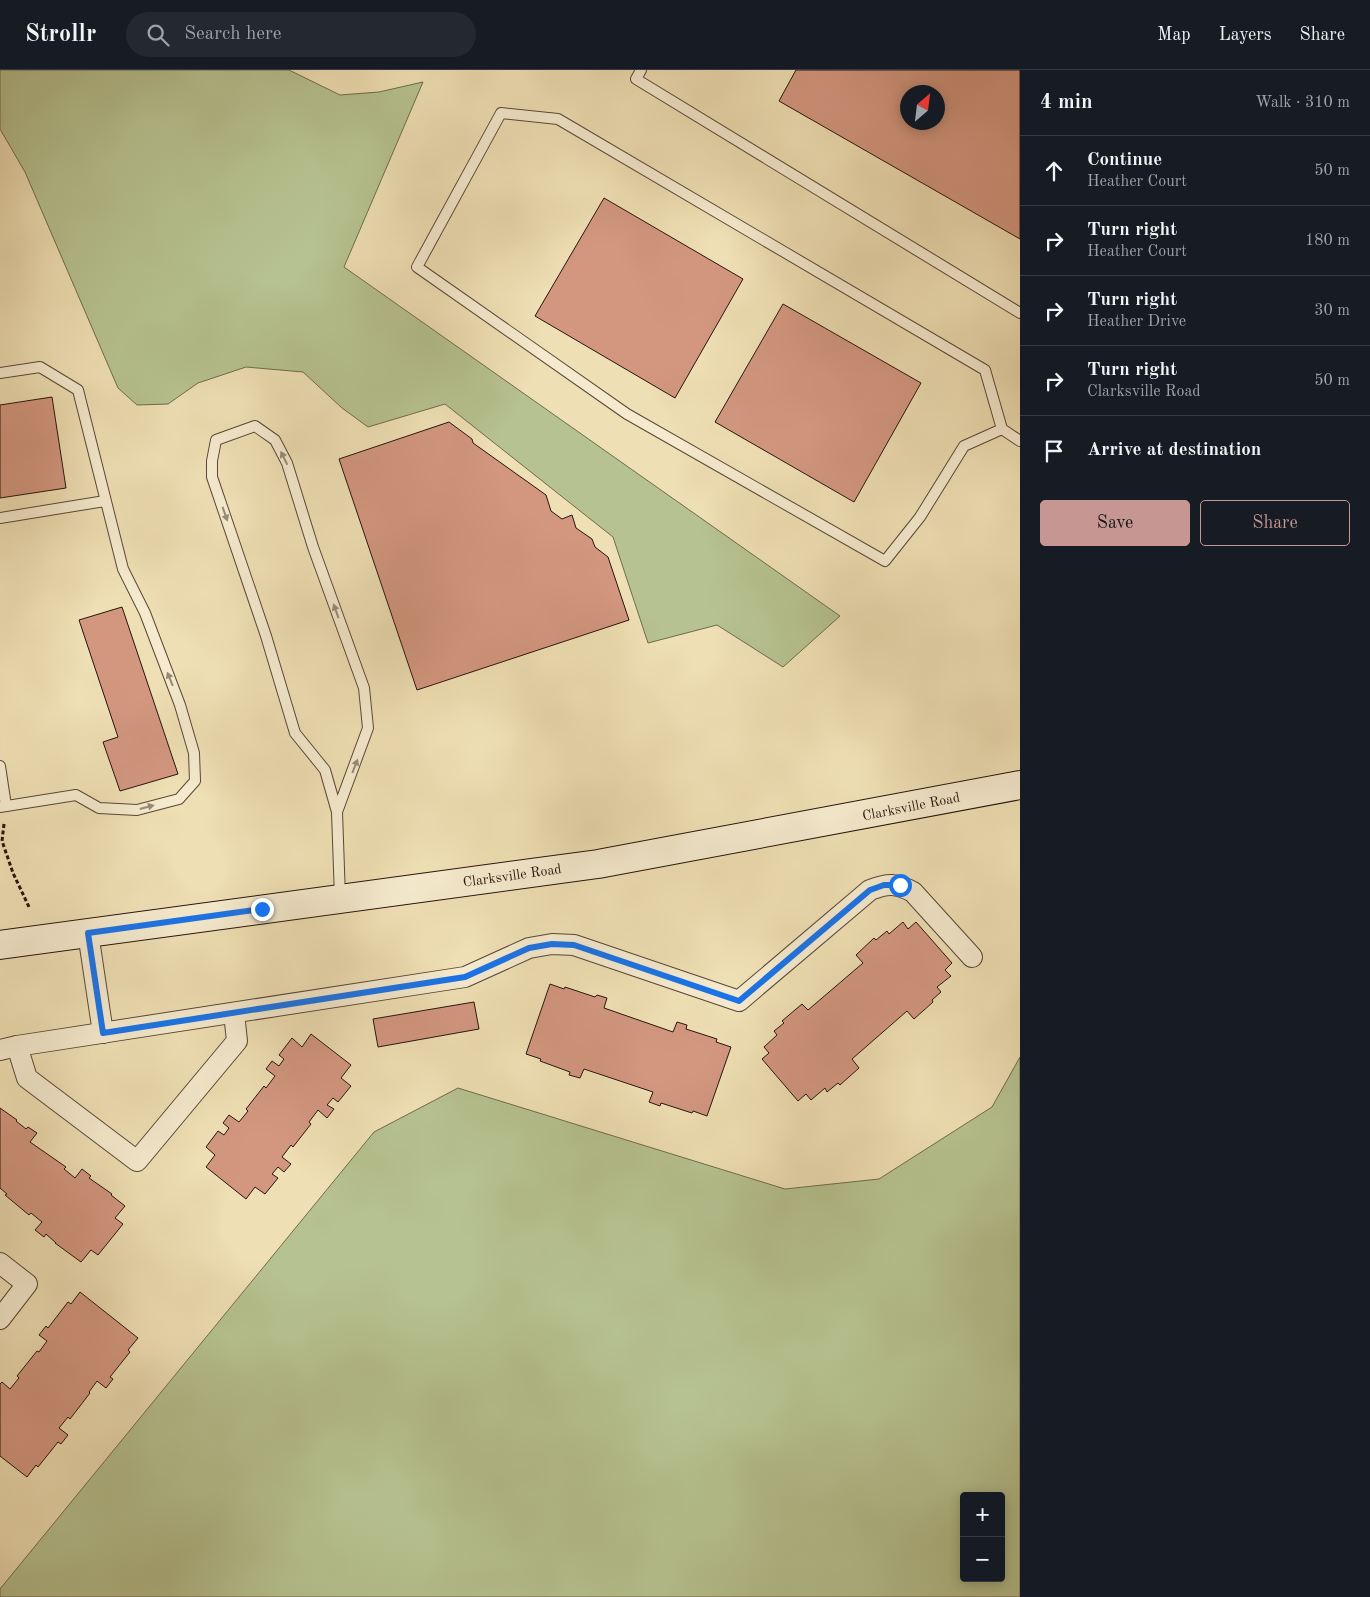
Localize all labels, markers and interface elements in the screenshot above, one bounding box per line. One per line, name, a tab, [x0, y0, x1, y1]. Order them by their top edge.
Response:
search box	[126, 12, 476, 57]
icon: search	[144, 21, 172, 49]
text: Strollr	[25, 23, 96, 47]
text: Search here	[184, 25, 282, 44]
text: Map	[1157, 26, 1191, 44]
text: Layers	[1219, 26, 1271, 44]
text: Share	[1299, 26, 1345, 44]
north arrow	[900, 85, 945, 130]
text: 4 min	[1040, 92, 1093, 113]
text: Walk · 310 m	[1255, 95, 1350, 111]
text: Continue	[1087, 151, 1162, 170]
icon: ahead	[1040, 157, 1068, 185]
text: 50 m	[1314, 163, 1350, 179]
text: Heather Court	[1087, 174, 1187, 190]
text: Turn right	[1087, 221, 1177, 240]
icon: right	[1040, 227, 1068, 255]
text: 180 m	[1305, 233, 1350, 249]
text: Heather Court	[1087, 244, 1187, 260]
text: Turn right	[1087, 291, 1177, 310]
icon: right	[1040, 297, 1068, 325]
text: 30 m	[1314, 303, 1350, 319]
text: Heather Drive	[1087, 314, 1186, 330]
text: Turn right	[1087, 361, 1177, 380]
icon: right	[1040, 367, 1068, 395]
text: 50 m	[1314, 373, 1350, 389]
text: Clarksville Road	[1087, 384, 1201, 400]
icon: arrive	[1040, 437, 1068, 465]
text: Arrive at destination	[1087, 441, 1261, 460]
one-way arrow	[280, 450, 289, 465]
button: Save	[1040, 500, 1190, 546]
button: Share	[1200, 500, 1350, 546]
one-way arrow	[222, 507, 229, 522]
one-way arrow	[332, 604, 339, 619]
one-way arrow	[166, 671, 174, 686]
one-way arrow	[352, 759, 359, 774]
street label: Clarksville Road	[861, 791, 961, 823]
one-way arrow	[140, 803, 155, 811]
street label: Clarksville Road	[462, 862, 562, 890]
route start	[889, 874, 912, 897]
route end	[251, 898, 274, 921]
map controls	[960, 1492, 1005, 1582]
button: +	[960, 1492, 1005, 1537]
button: −	[960, 1537, 1005, 1582]

